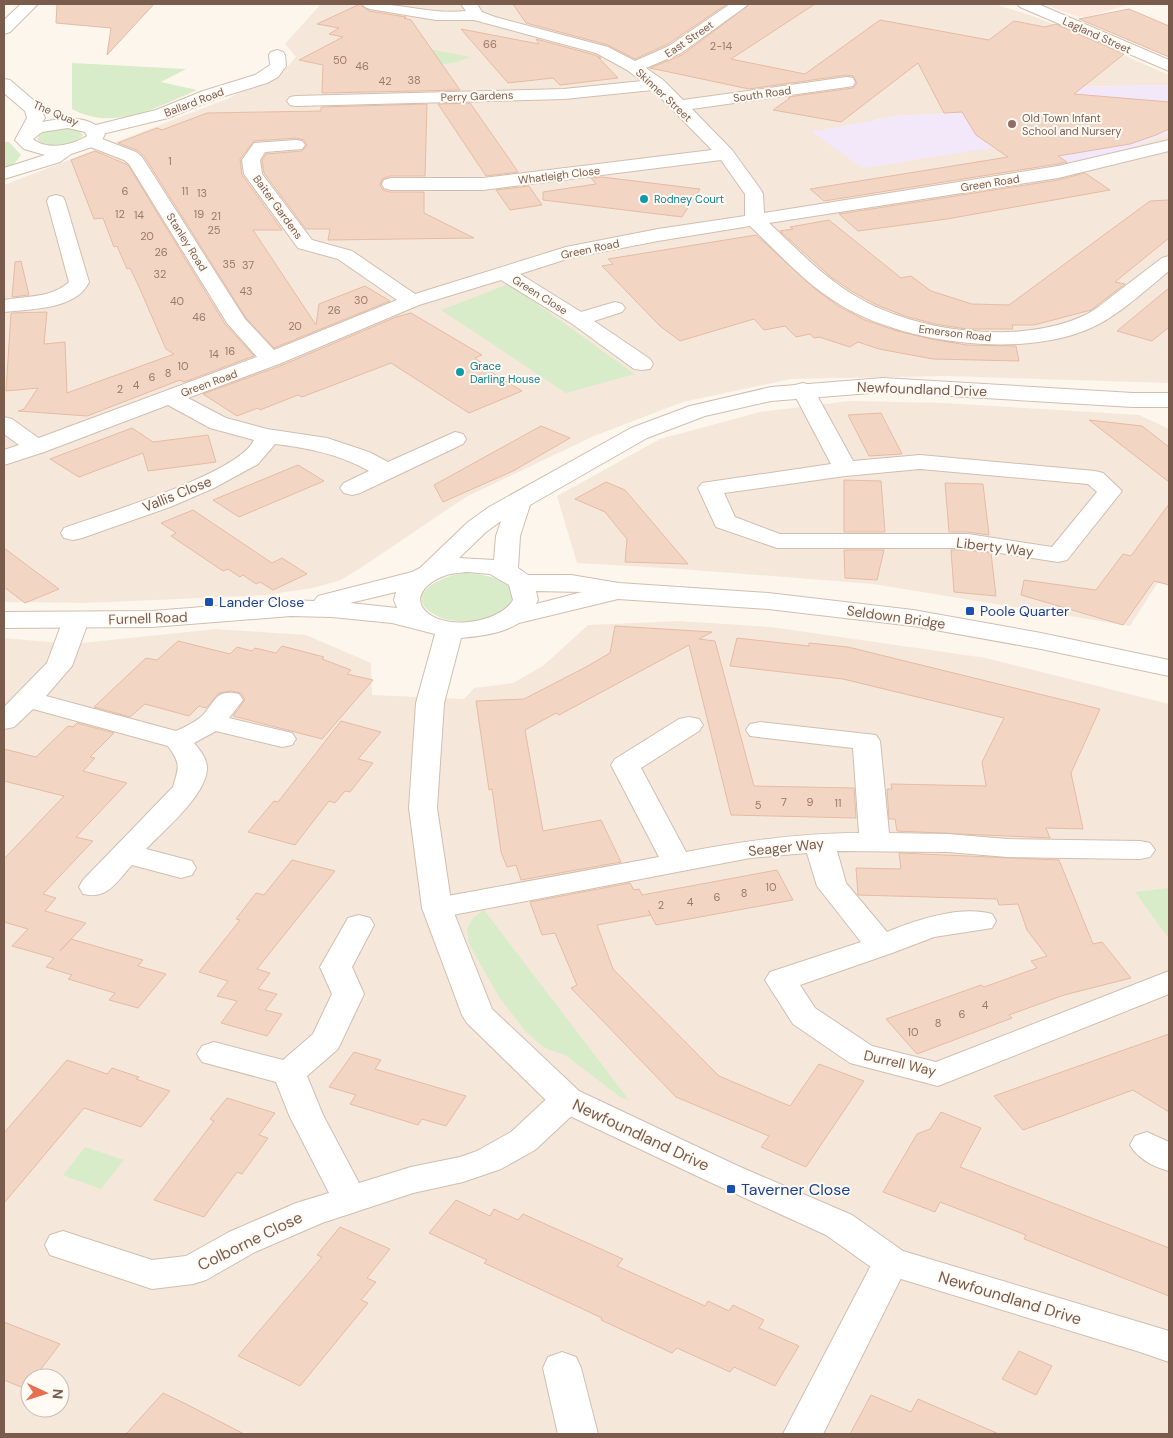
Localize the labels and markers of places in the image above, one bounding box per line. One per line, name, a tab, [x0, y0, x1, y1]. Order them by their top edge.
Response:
place label: Old Town Infant School and Nursery	[1022, 111, 1121, 138]
marker: Old Town Infant School and Nursery	[1006, 118, 1018, 130]
place label: Rodney Court	[654, 192, 724, 206]
marker: Rodney Court	[638, 193, 650, 205]
place label: Grace Darling House	[470, 359, 540, 386]
marker: Grace Darling House	[454, 366, 466, 378]
place label: Lander Close	[219, 593, 304, 611]
marker: Lander Close	[203, 596, 215, 608]
place label: Poole Quarter	[980, 602, 1069, 620]
marker: Poole Quarter	[964, 605, 976, 617]
place label: Taverner Close	[741, 1179, 850, 1200]
marker: Taverner Close	[725, 1183, 737, 1195]

